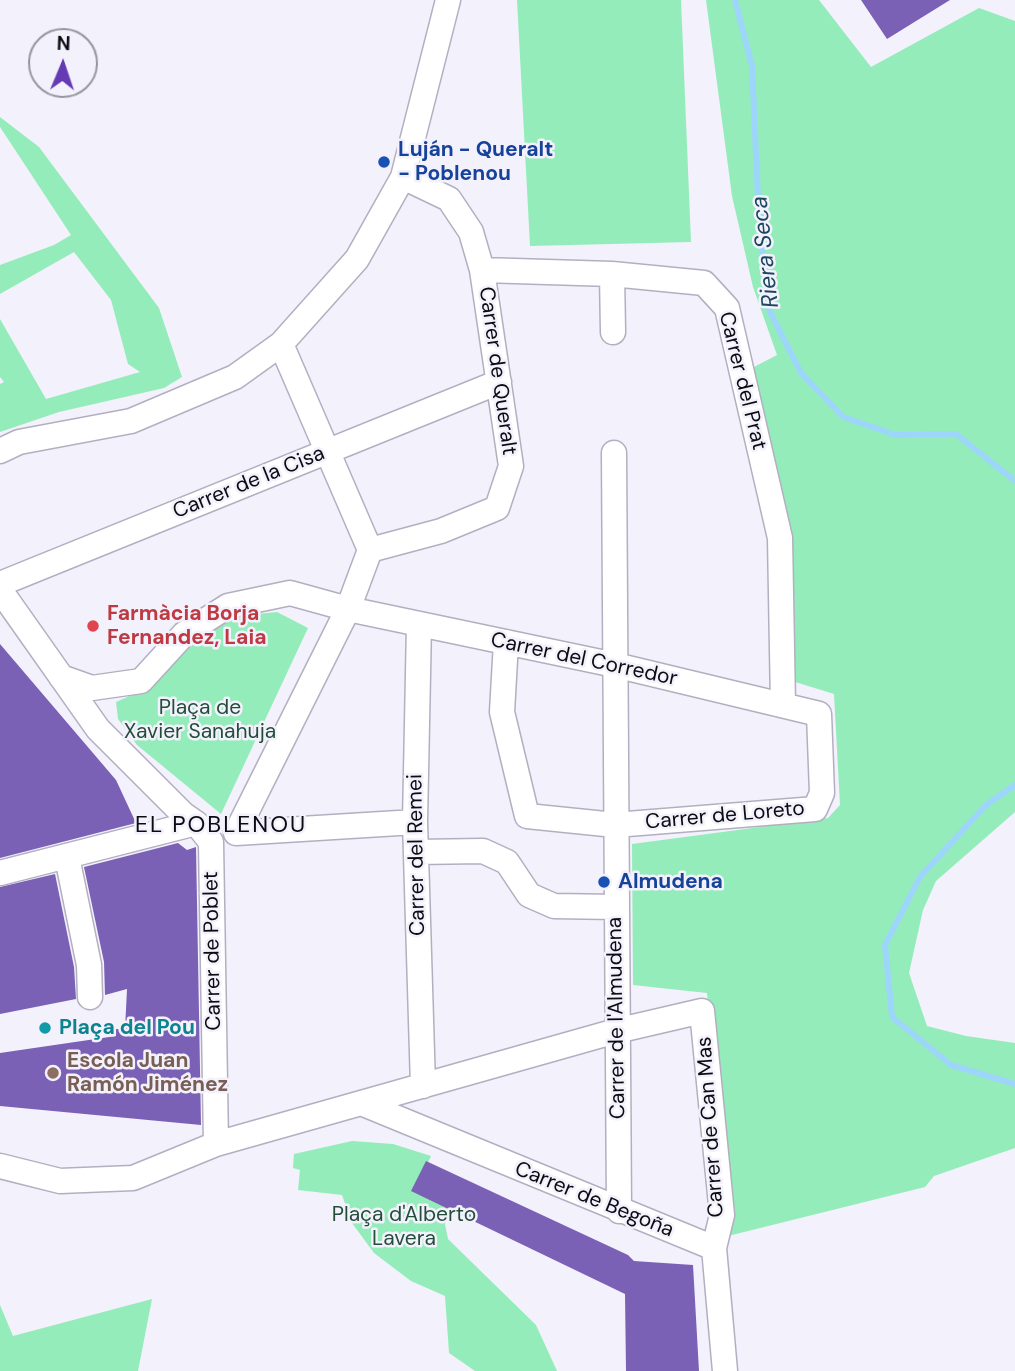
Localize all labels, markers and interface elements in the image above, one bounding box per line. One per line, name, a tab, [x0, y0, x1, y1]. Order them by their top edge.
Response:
north arrow	[28, 28, 98, 98]
text: N	[56, 31, 71, 56]
place label: Luján - Queralt - Poblenou	[398, 137, 553, 187]
marker: Luján - Queralt - Poblenou	[376, 154, 392, 170]
water label: Riera Seca	[746, 195, 786, 309]
street label: Carrer de Queralt	[473, 285, 521, 457]
street label: Carrer del Prat	[713, 309, 771, 453]
street label: Carrer de la Cisa	[169, 441, 329, 525]
place label: Farmàcia Borja Fernandez, Laia	[107, 601, 266, 651]
marker: Farmàcia Borja Fernandez, Laia	[85, 618, 101, 634]
street label: Carrer del Corredor	[488, 628, 680, 692]
park label: Plaça de Xavier Sanahuja	[124, 695, 276, 745]
street label: Carrer del Remei	[403, 774, 431, 936]
street label: Carrer de Loreto	[644, 796, 806, 836]
district label: EL POBLENOU	[136, 812, 306, 840]
place label: Almudena	[618, 869, 723, 895]
street label: Carrer de Poblet	[199, 871, 227, 1031]
marker: Almudena	[596, 874, 612, 890]
street label: Carrer de l'Almudena	[603, 917, 631, 1119]
place label: Plaça del Pou	[59, 1015, 195, 1041]
marker: Plaça del Pou	[37, 1020, 53, 1036]
street label: Carrer de Can Mas	[692, 1036, 730, 1218]
place label: Escola Juan Ramón Jiménez	[67, 1048, 228, 1098]
marker: Escola Juan Ramón Jiménez	[45, 1065, 61, 1081]
street label: Carrer de Begoña	[511, 1157, 677, 1243]
park label: Plaça d'Alberto Lavera	[332, 1202, 476, 1252]

